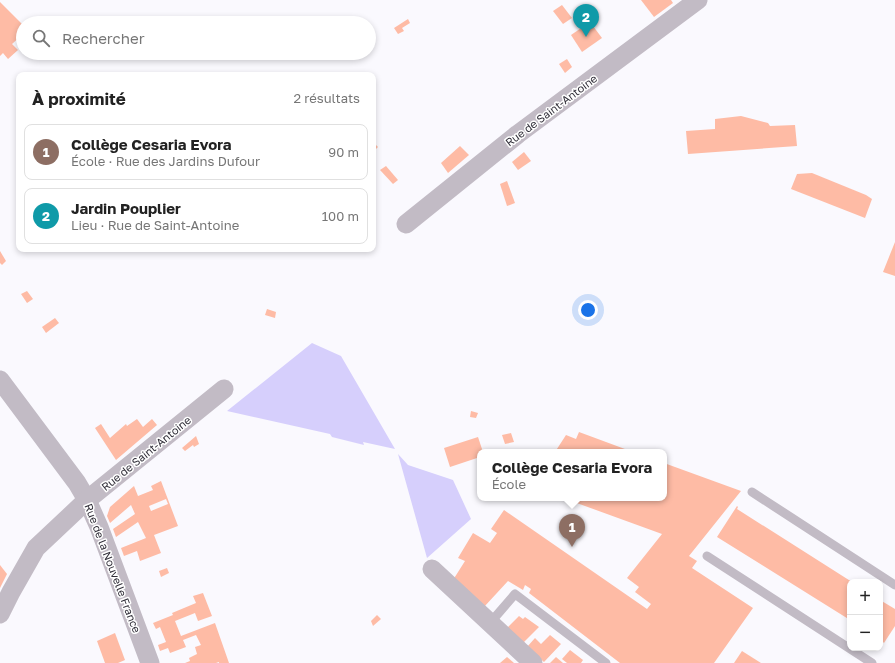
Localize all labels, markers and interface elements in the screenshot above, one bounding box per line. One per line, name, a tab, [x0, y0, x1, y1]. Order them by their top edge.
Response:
pin: 2	[573, 4, 599, 37]
search box	[16, 16, 376, 60]
icon: search	[30, 27, 52, 49]
text: Rechercher	[62, 29, 145, 47]
street label: Rue de Saint-Antoine	[503, 71, 599, 149]
text: À proximité	[32, 88, 126, 109]
text: 2 résultats	[294, 90, 360, 106]
text: Collège Cesaria Evora	[71, 135, 232, 153]
text: 1	[43, 144, 49, 160]
text: 90 m	[328, 144, 359, 160]
text: École · Rue des Jardins Dufour	[71, 153, 260, 169]
text: Jardin Pouplier	[71, 199, 181, 217]
text: 2	[42, 208, 50, 224]
text: 100 m	[322, 208, 359, 224]
text: Lieu · Rue de Saint-Antoine	[71, 217, 239, 233]
your location	[578, 300, 598, 320]
street label: Rue de Saint-Antoine	[99, 413, 193, 493]
popup	[477, 449, 667, 501]
text: Collège Cesaria Evora	[492, 458, 652, 476]
text: École	[492, 476, 526, 492]
street label: Rue de la Nouvelle France	[82, 501, 144, 635]
pin: 1	[559, 514, 585, 547]
map controls	[847, 579, 883, 651]
button: +	[847, 579, 883, 615]
button: −	[847, 615, 883, 651]

